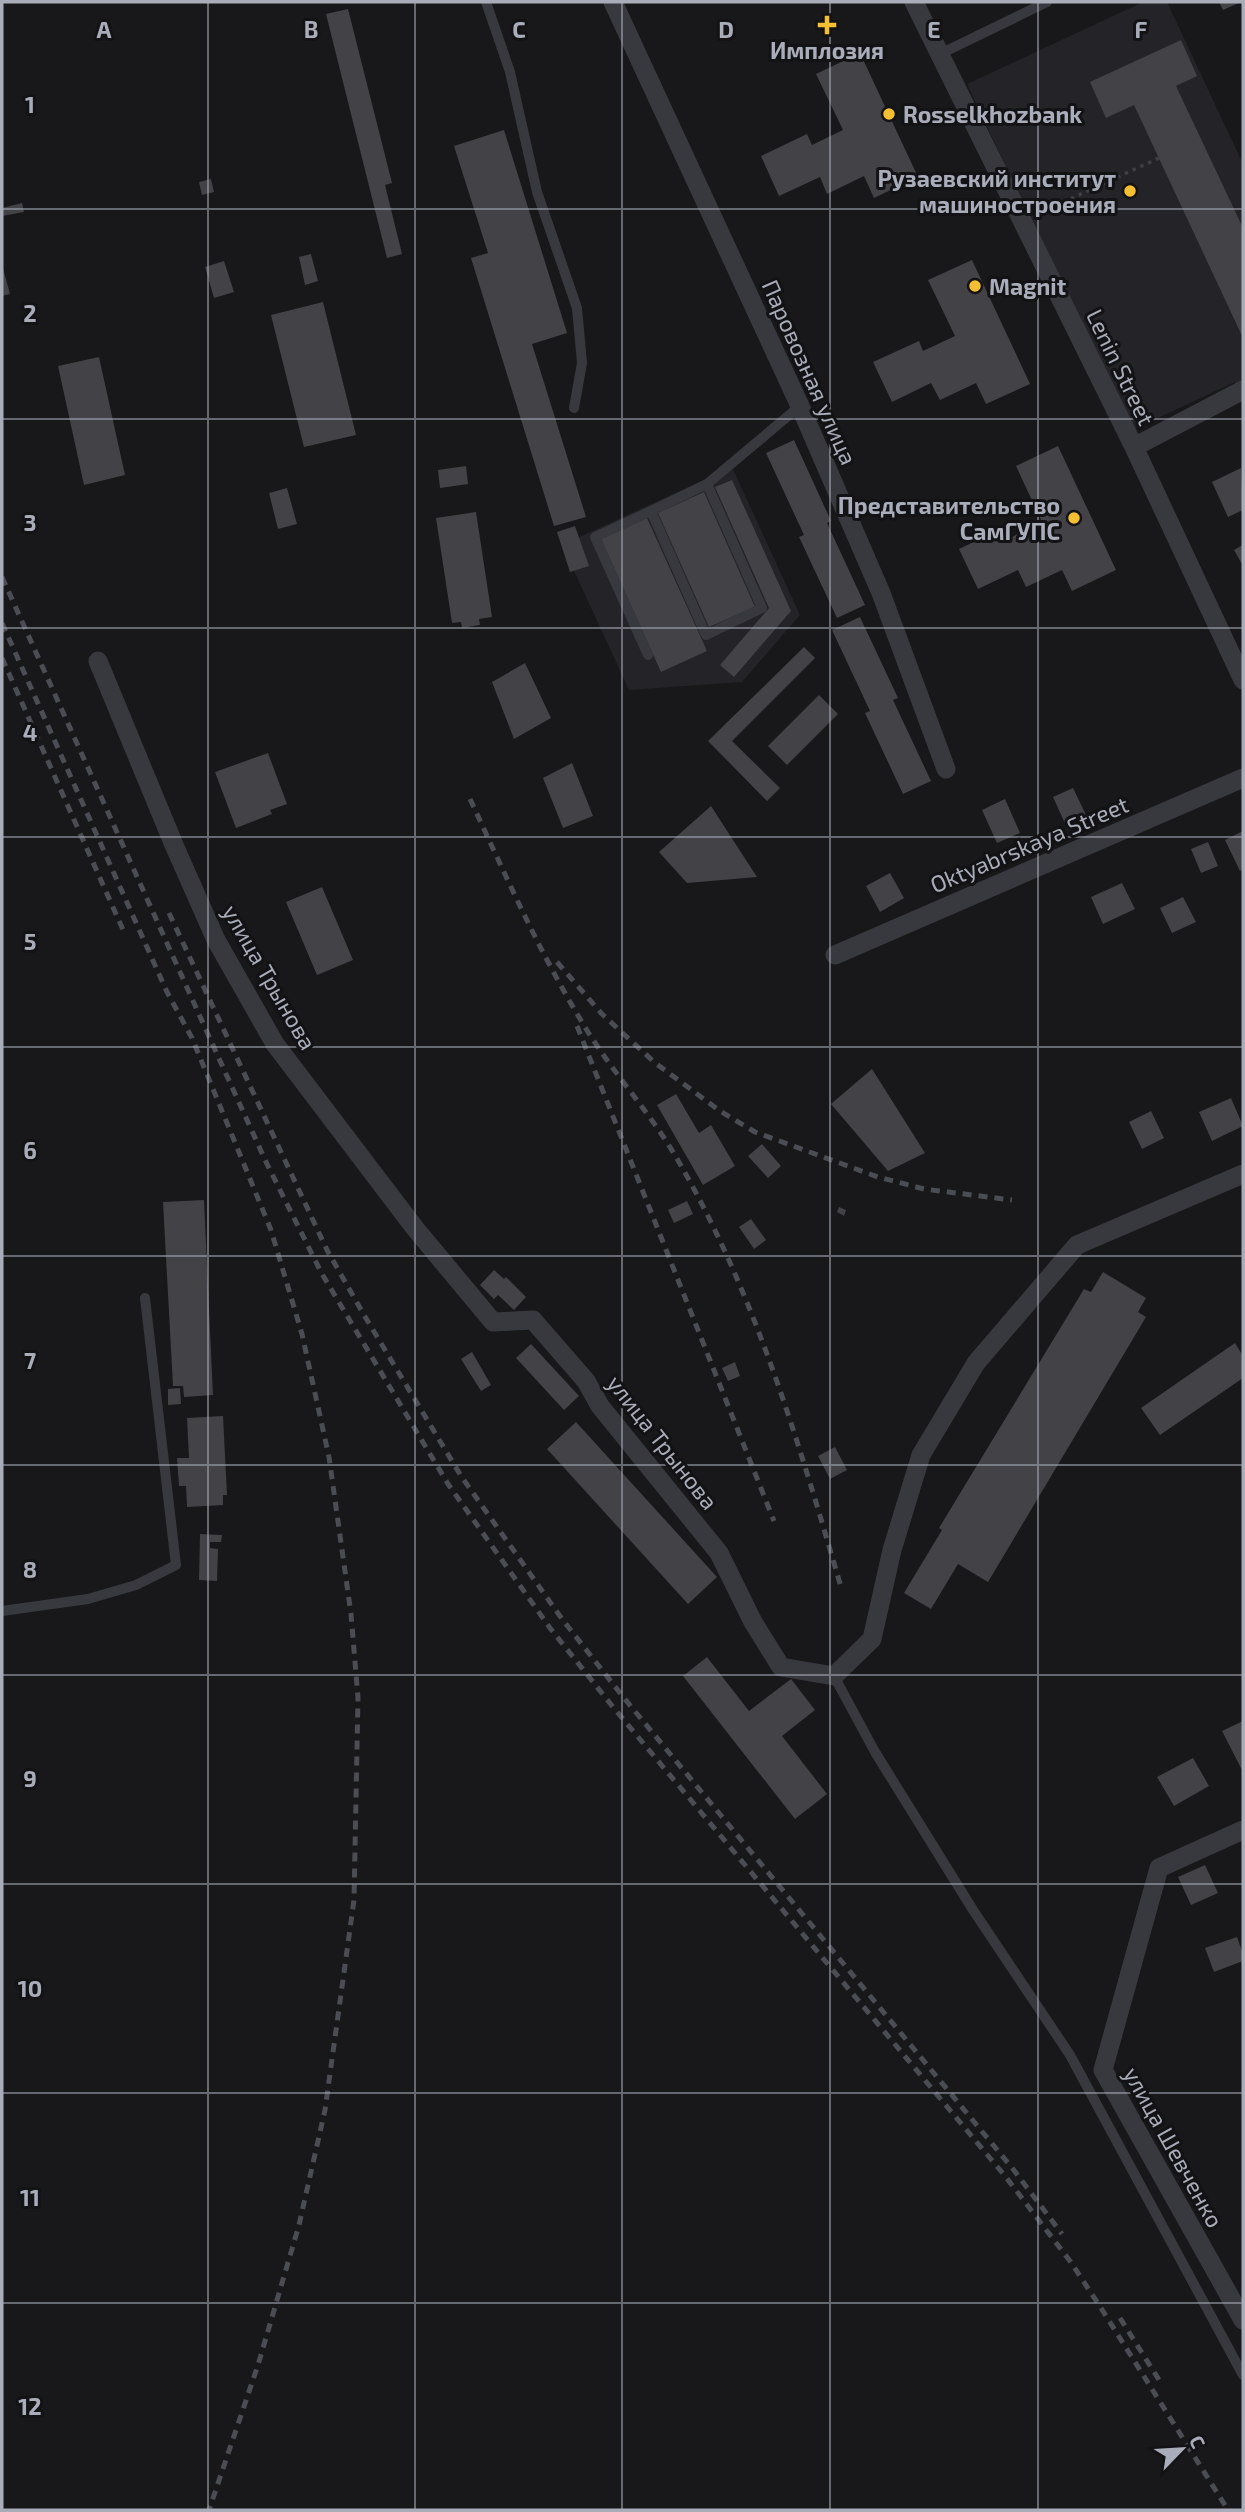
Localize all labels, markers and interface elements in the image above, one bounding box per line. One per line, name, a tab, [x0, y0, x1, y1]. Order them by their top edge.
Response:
text: A	[96, 15, 112, 43]
text: B	[304, 15, 318, 43]
text: C	[512, 15, 526, 43]
text: D	[718, 15, 734, 43]
text: E	[927, 15, 941, 43]
text: F	[1135, 15, 1148, 43]
marker: Имплозия	[819, 17, 835, 33]
place label: Имплозия	[770, 36, 884, 64]
text: 1	[25, 90, 35, 118]
place label: Rosselkhozbank	[903, 100, 1082, 128]
marker: Rosselkhozbank	[881, 106, 897, 122]
place label: Рузаевский институт машиностроения	[877, 164, 1116, 218]
marker: Рузаевский институт машиностроения	[1122, 183, 1138, 199]
place label: Magnit	[989, 272, 1066, 300]
street label: Паровозная улица	[756, 275, 863, 469]
marker: Magnit	[967, 278, 983, 294]
text: 2	[23, 299, 37, 327]
street label: Lenin Street	[1081, 304, 1161, 430]
place label: Представительство СамГУПС	[838, 491, 1060, 545]
text: 3	[23, 508, 37, 536]
marker: Представительство СамГУПС	[1066, 510, 1082, 526]
text: 4	[23, 718, 37, 746]
street label: Oktyabrskaya Street	[926, 789, 1133, 898]
street label: улица Трынова	[216, 900, 323, 1055]
text: 5	[24, 927, 36, 955]
text: 6	[23, 1136, 37, 1164]
text: 7	[24, 1346, 36, 1374]
street label: улица Трынова	[601, 1369, 724, 1515]
text: 8	[23, 1555, 37, 1583]
text: 9	[23, 1764, 37, 1792]
text: 10	[18, 1974, 42, 2002]
street label: улица Шевченко	[1117, 2062, 1230, 2233]
text: 11	[20, 2183, 40, 2211]
text: 12	[18, 2392, 42, 2420]
north arrow	[1147, 2414, 1217, 2484]
text: С	[1185, 2432, 1211, 2452]

